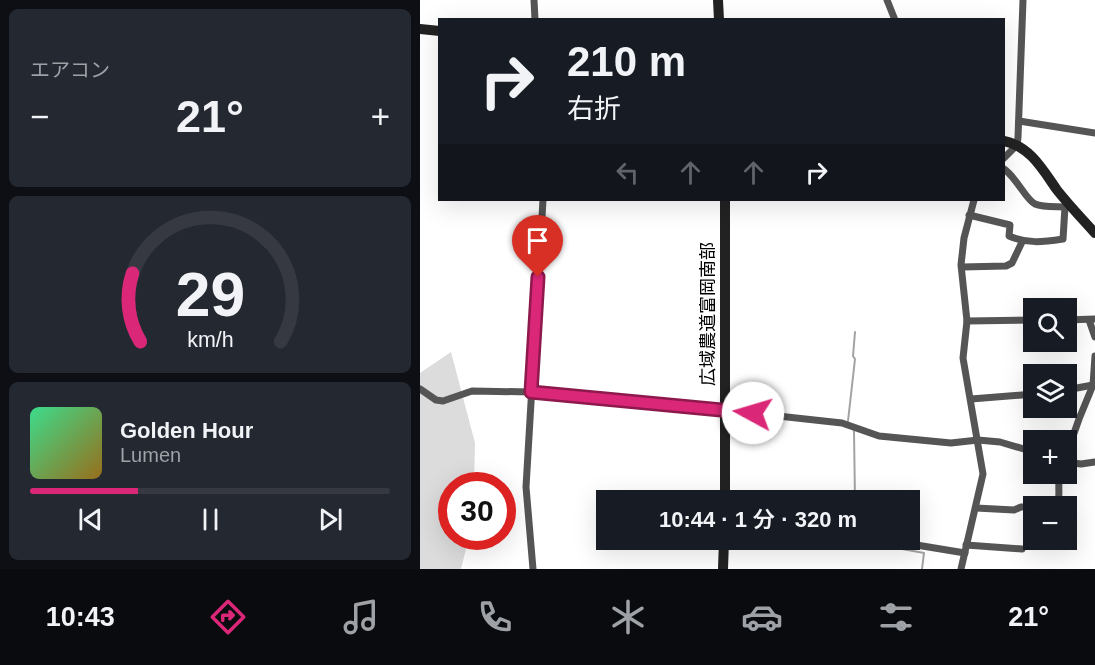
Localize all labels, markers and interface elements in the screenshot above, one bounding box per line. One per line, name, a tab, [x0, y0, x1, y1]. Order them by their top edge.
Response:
text: 210 m	[567, 38, 686, 85]
icon: right	[468, 42, 546, 120]
text: エアコン	[30, 59, 110, 81]
text: 21°	[176, 91, 244, 142]
text: 右折	[567, 94, 621, 124]
text: −	[30, 98, 49, 135]
text: +	[371, 98, 390, 135]
icon: left	[611, 156, 644, 189]
icon: ahead	[674, 156, 707, 189]
icon: ahead	[737, 156, 770, 189]
icon: right	[800, 156, 833, 189]
pin	[512, 215, 563, 277]
icon: arrive	[521, 224, 554, 257]
street label: 広域農道富岡南部	[698, 242, 718, 386]
text: 29	[175, 260, 245, 329]
map controls	[1023, 298, 1077, 550]
button: search	[1023, 298, 1077, 352]
text: km/h	[187, 328, 233, 352]
button: layers	[1023, 364, 1077, 418]
position arrow	[721, 381, 785, 445]
text: Golden Hour	[120, 418, 253, 443]
button: +	[1023, 430, 1077, 484]
text: Lumen	[120, 444, 181, 466]
speed limit sign: 30	[438, 472, 516, 550]
button: −	[1023, 496, 1077, 550]
icon: previous	[74, 503, 107, 536]
icon: pause	[194, 503, 227, 536]
icon: next	[314, 503, 347, 536]
text: 10:44 · 1 分 · 320 m	[659, 507, 857, 532]
icon: directions	[207, 596, 249, 638]
icon: music	[340, 596, 382, 638]
icon: phone	[474, 596, 516, 638]
icon: climate	[607, 596, 649, 638]
icon: car	[741, 596, 783, 638]
icon: filters	[875, 596, 917, 638]
text: 10:43	[46, 602, 115, 632]
text: 21°	[1008, 602, 1049, 632]

